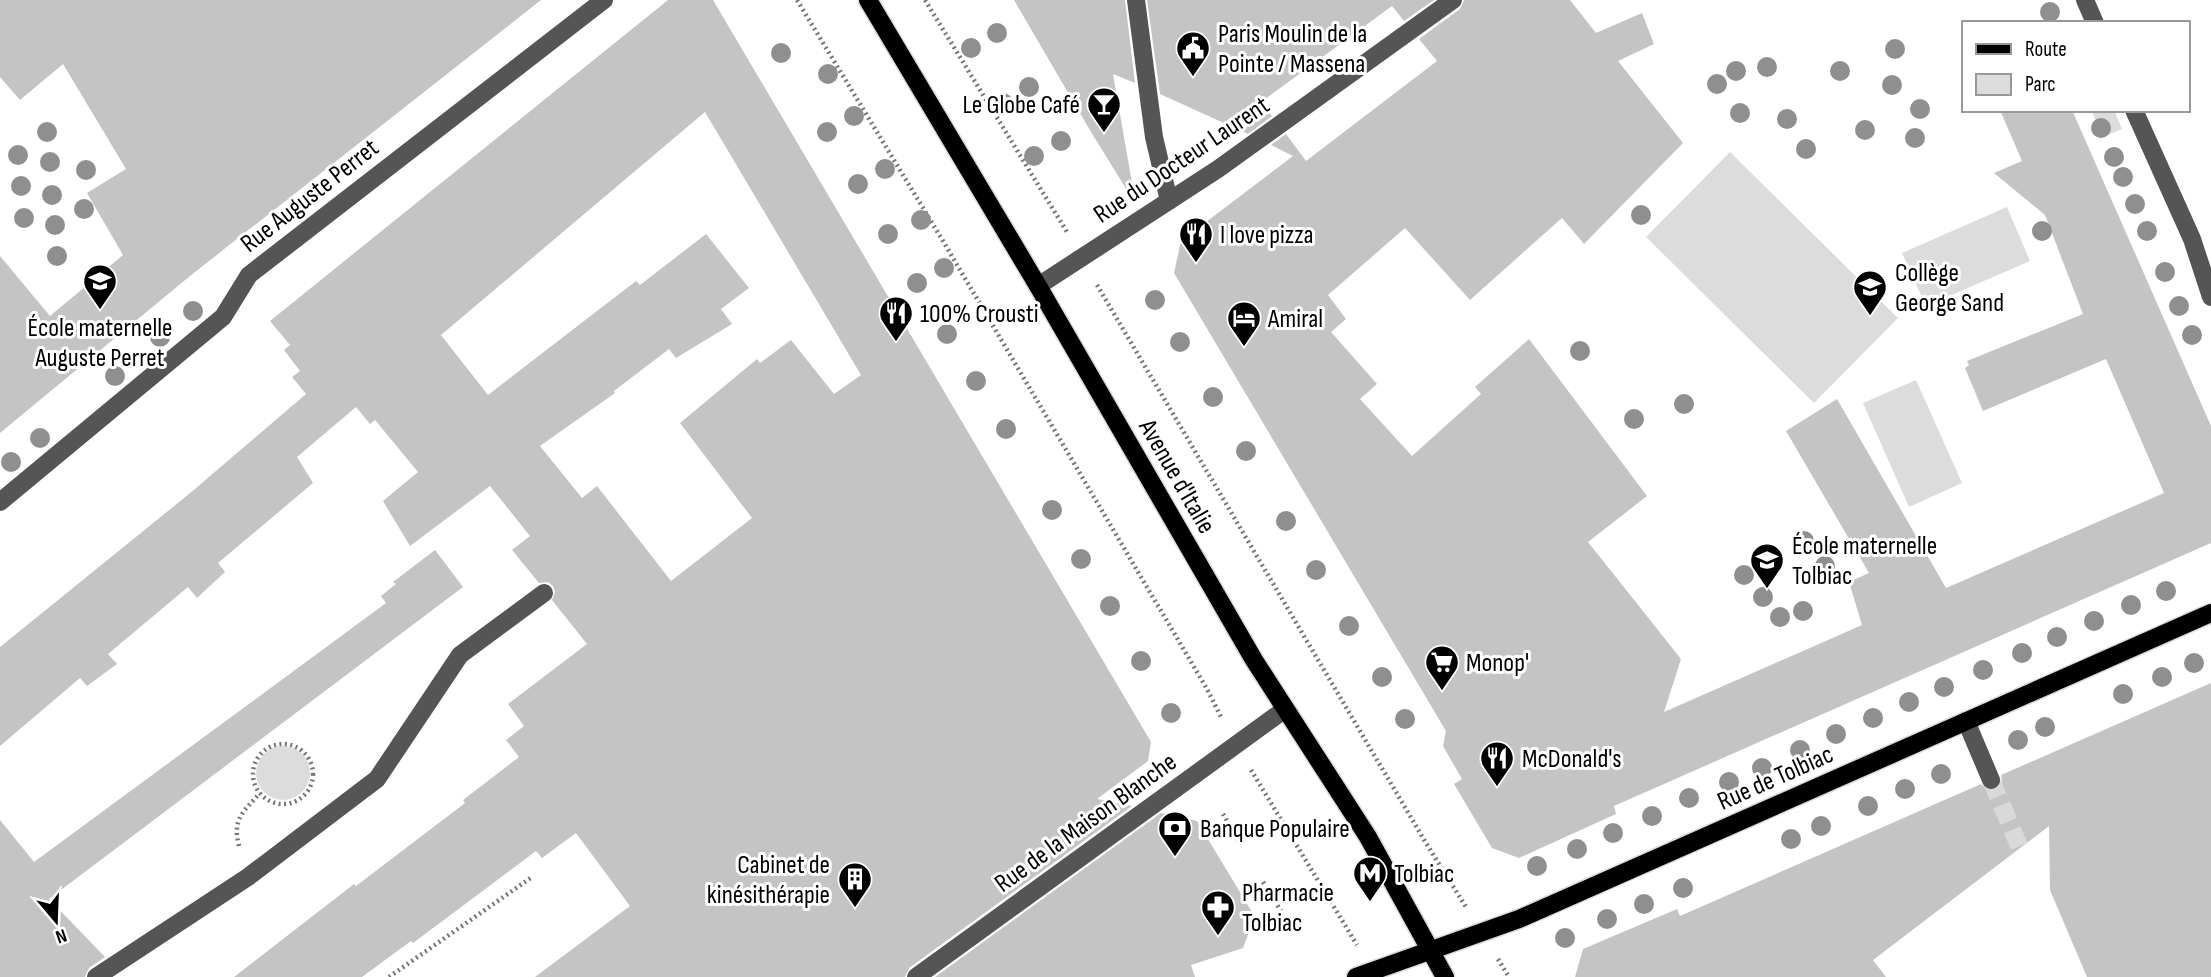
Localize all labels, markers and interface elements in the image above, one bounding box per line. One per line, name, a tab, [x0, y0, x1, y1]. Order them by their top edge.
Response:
place label: Paris Moulin de la Pointe / Massena	[1218, 19, 1367, 80]
legend	[1962, 21, 2190, 112]
public building icon: Paris Moulin de la Pointe / Massena	[1174, 29, 1212, 78]
text: Route	[2025, 37, 2067, 62]
text: Parc	[2025, 72, 2056, 97]
bar icon: Le Globe Café	[1085, 85, 1123, 134]
place label: Le Globe Café	[962, 90, 1080, 121]
street label: Rue du Docteur Laurent	[1088, 90, 1276, 230]
street label: Rue Auguste Perret	[235, 133, 385, 260]
restaurant icon: I love pizza	[1177, 215, 1215, 264]
place label: I love pizza	[1220, 220, 1314, 251]
place label: Collège George Sand	[1895, 258, 2004, 319]
school or university icon: École maternelle Auguste Perret	[81, 262, 119, 311]
school or university icon: Collège George Sand	[1851, 268, 1889, 317]
restaurant icon: 100% Crousti	[877, 294, 915, 343]
place label: 100% Crousti	[920, 299, 1039, 330]
hotel icon: Amiral	[1225, 299, 1263, 348]
place label: Amiral	[1267, 304, 1323, 335]
place label: École maternelle Auguste Perret	[27, 313, 173, 374]
street label: Avenue d'Italie	[1131, 413, 1222, 539]
place label: École maternelle Tolbiac	[1792, 531, 1937, 592]
school or university icon: École maternelle Tolbiac	[1748, 541, 1786, 590]
supermarket icon: Monop'	[1423, 643, 1461, 692]
place label: Monop'	[1466, 648, 1529, 679]
restaurant icon: McDonald's	[1478, 739, 1516, 788]
street label: Rue de Tolbiac	[1713, 739, 1838, 818]
place label: McDonald's	[1522, 744, 1622, 775]
street label: Rue de la Maison Blanche	[989, 747, 1183, 900]
bank icon: Banque Populaire	[1156, 809, 1194, 858]
place label: Banque Populaire	[1200, 814, 1350, 845]
place label: Cabinet de kinésithérapie	[707, 850, 830, 911]
metro station icon: Tolbiac	[1351, 854, 1389, 903]
place label: Tolbiac	[1394, 859, 1455, 890]
building icon: Cabinet de kinésithérapie	[836, 860, 874, 909]
place label: Pharmacie Tolbiac	[1242, 878, 1334, 939]
north arrow	[21, 886, 91, 956]
pharmacy icon: Pharmacie Tolbiac	[1199, 888, 1237, 937]
text: N	[53, 923, 70, 948]

